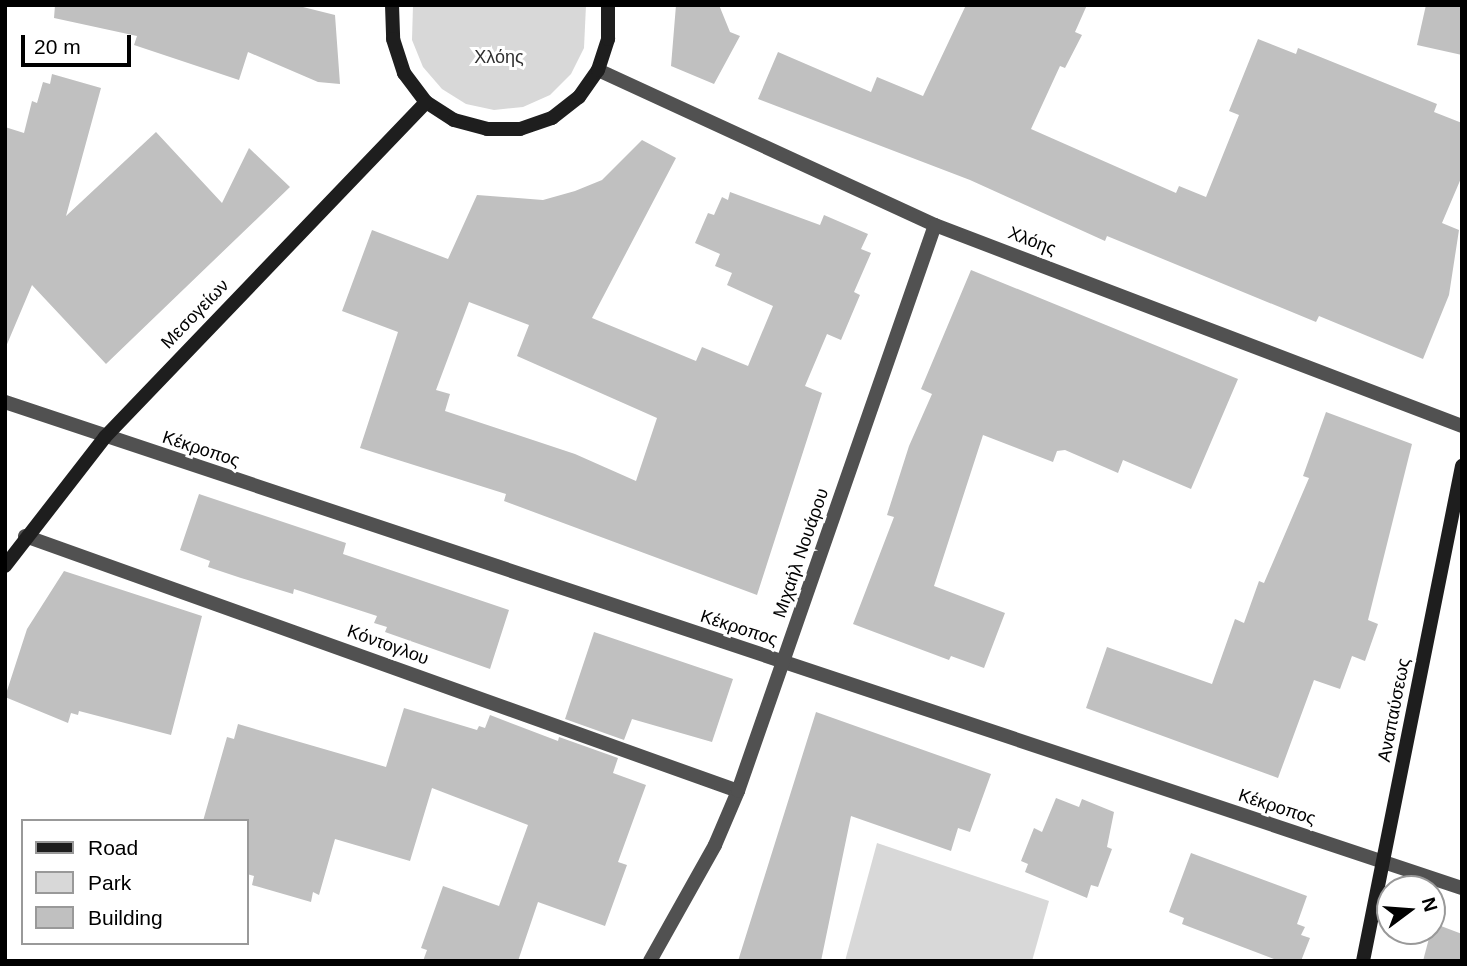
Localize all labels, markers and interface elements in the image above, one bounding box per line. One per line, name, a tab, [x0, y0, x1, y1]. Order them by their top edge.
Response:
scale bar	[24, 21, 135, 65]
text: 20 m	[34, 35, 81, 58]
park label: Χλόης	[474, 46, 524, 68]
street label: Χλόης	[1005, 222, 1059, 260]
street label: Μεσογείων	[157, 275, 233, 353]
street label: Κέκροπος	[160, 426, 242, 472]
street label: Μιχαήλ Νουάρου	[769, 485, 833, 621]
street label: Κέκροπος	[698, 605, 780, 651]
street label: Κόντογλου	[344, 620, 432, 670]
street label: Αναπαύσεως	[1373, 656, 1415, 764]
street label: Κέκροπος	[1236, 784, 1318, 830]
legend	[21, 819, 248, 945]
text: Road	[88, 836, 138, 859]
text: Park	[88, 871, 131, 894]
north arrow	[1376, 875, 1446, 945]
text: N	[1418, 895, 1442, 914]
text: Building	[88, 906, 163, 929]

